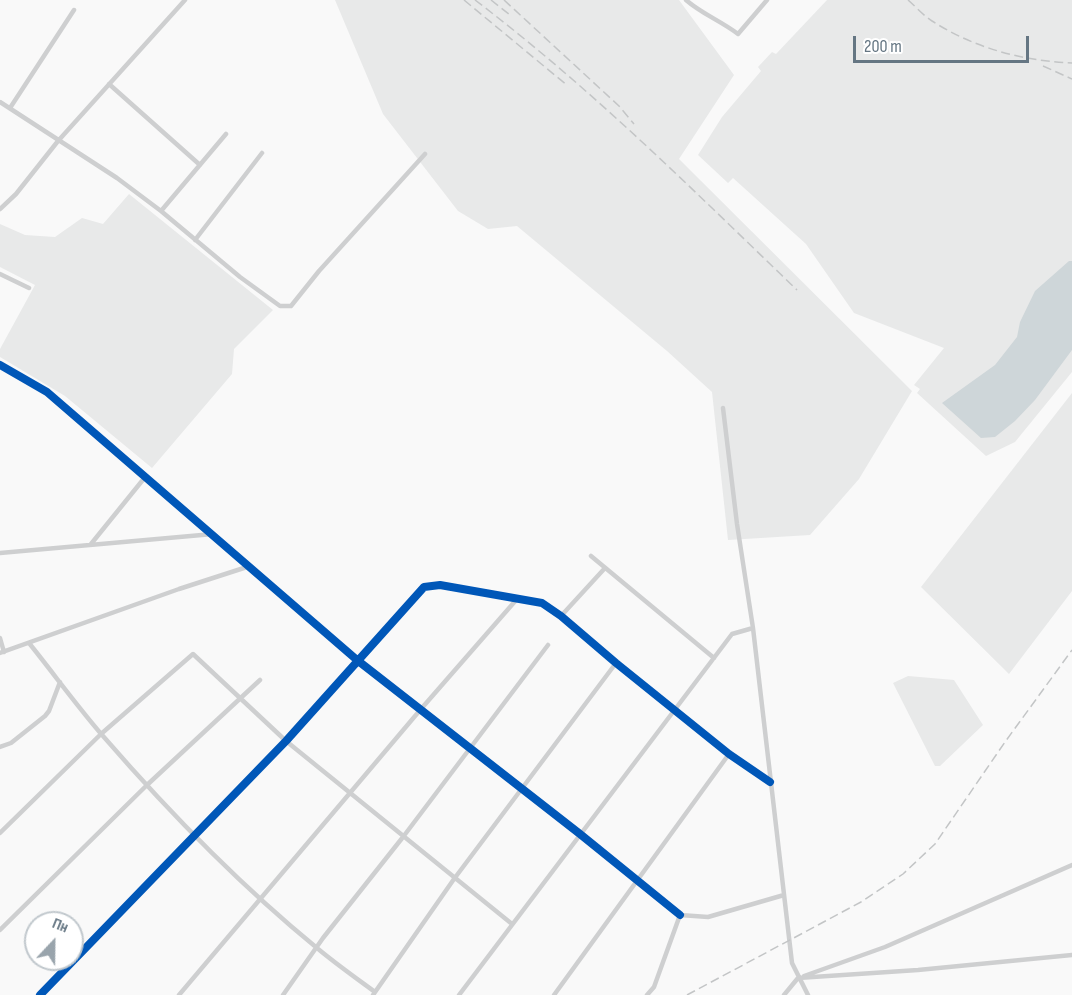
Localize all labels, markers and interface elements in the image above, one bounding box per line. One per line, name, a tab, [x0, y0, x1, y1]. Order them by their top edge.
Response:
scale bar	[856, 24, 1032, 62]
text: 200 m	[864, 36, 902, 57]
north arrow	[24, 911, 84, 971]
text: Пн	[49, 914, 71, 937]

